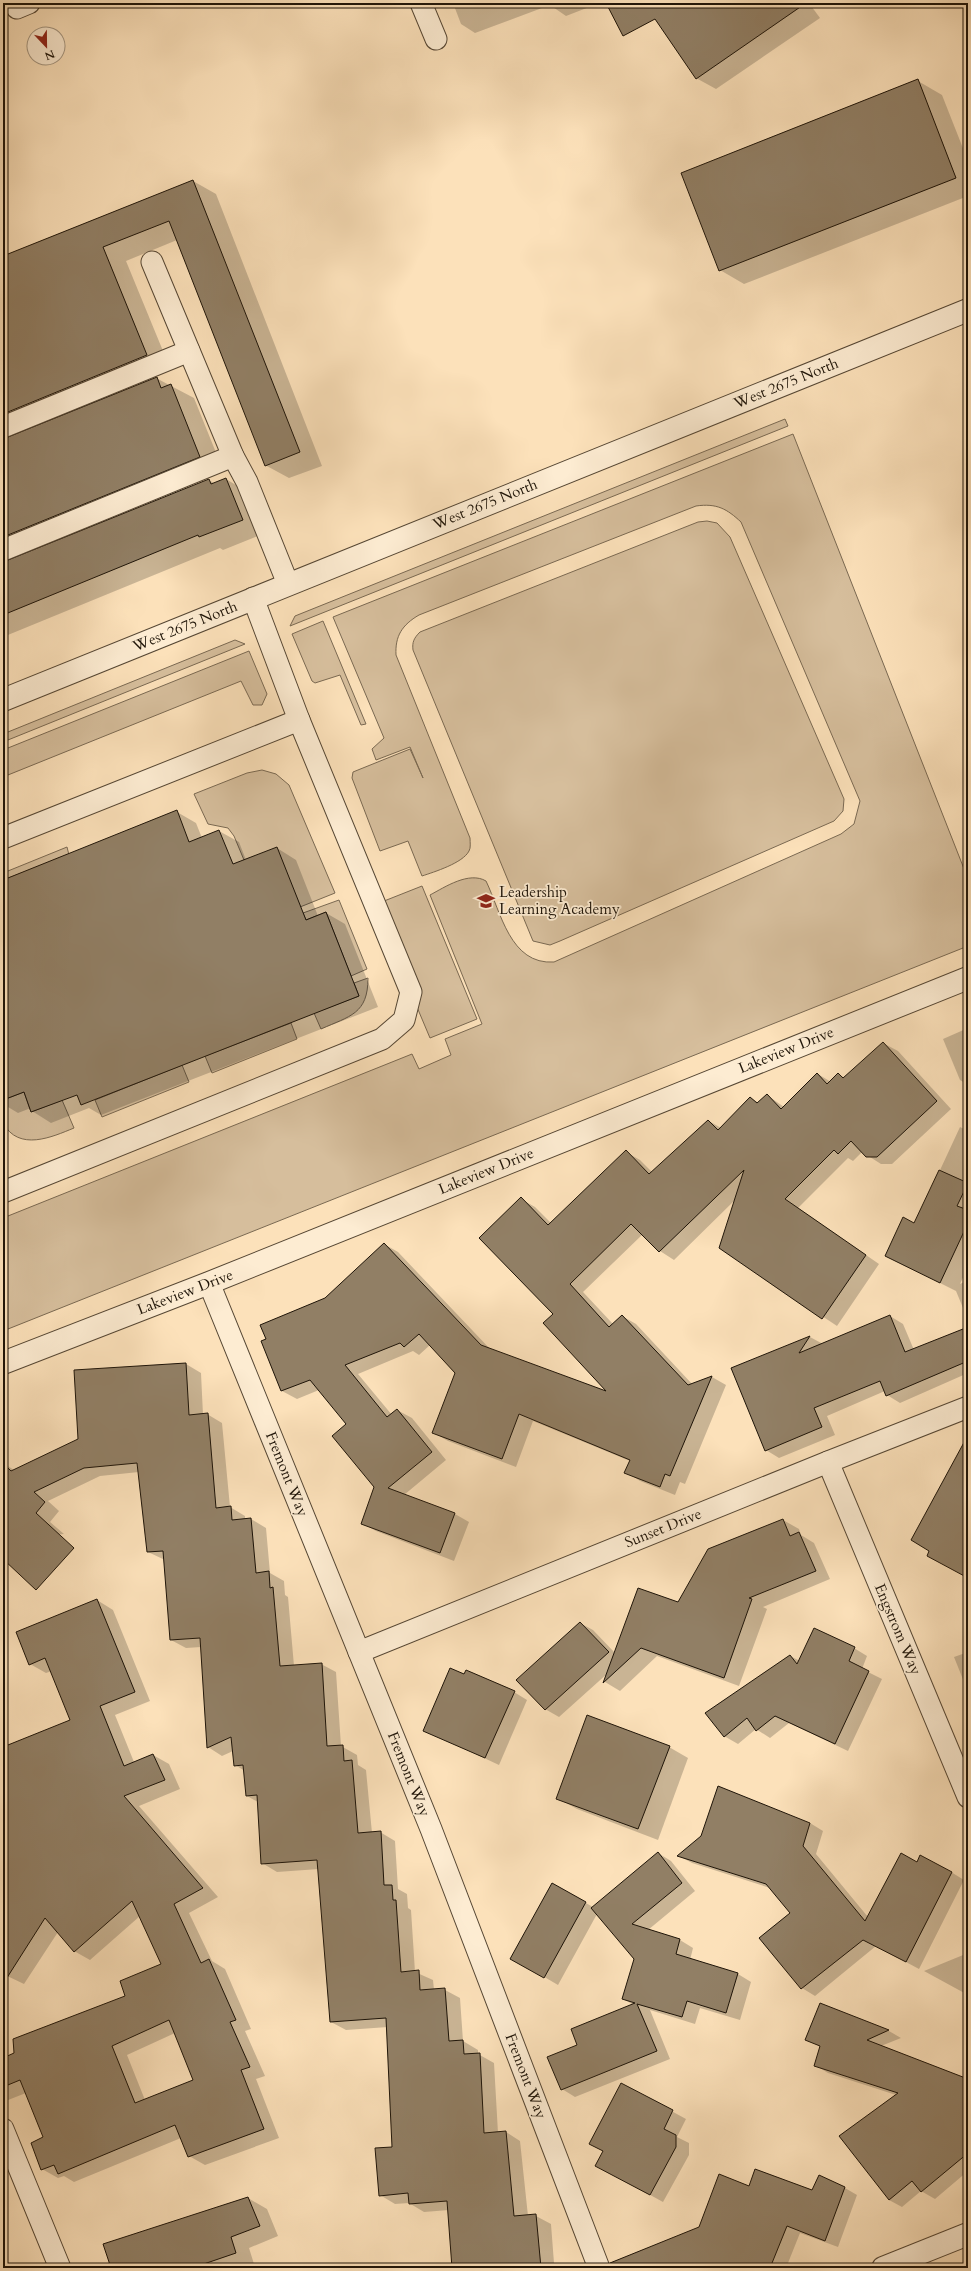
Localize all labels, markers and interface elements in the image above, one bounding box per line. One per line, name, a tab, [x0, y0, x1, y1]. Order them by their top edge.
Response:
north arrow	[26, 26, 66, 66]
text: N	[42, 46, 57, 64]
street label: West 2675 North	[730, 353, 842, 413]
street label: West 2675 North	[429, 474, 541, 534]
street label: West 2675 North	[129, 596, 241, 656]
place label: Leadership Learning Academy	[499, 882, 620, 919]
school or university icon: Leadership Learning Academy	[476, 891, 496, 911]
street label: Lakeview Drive	[735, 1022, 837, 1078]
street label: Lakeview Drive	[435, 1143, 537, 1199]
street label: Lakeview Drive	[134, 1264, 236, 1319]
street label: Fremont Way	[261, 1429, 313, 1519]
street label: Sunset Drive	[622, 1503, 705, 1552]
street label: Engstrom Way	[870, 1580, 926, 1678]
street label: Fremont Way	[383, 1729, 435, 1819]
street label: Fremont Way	[501, 2030, 551, 2122]

